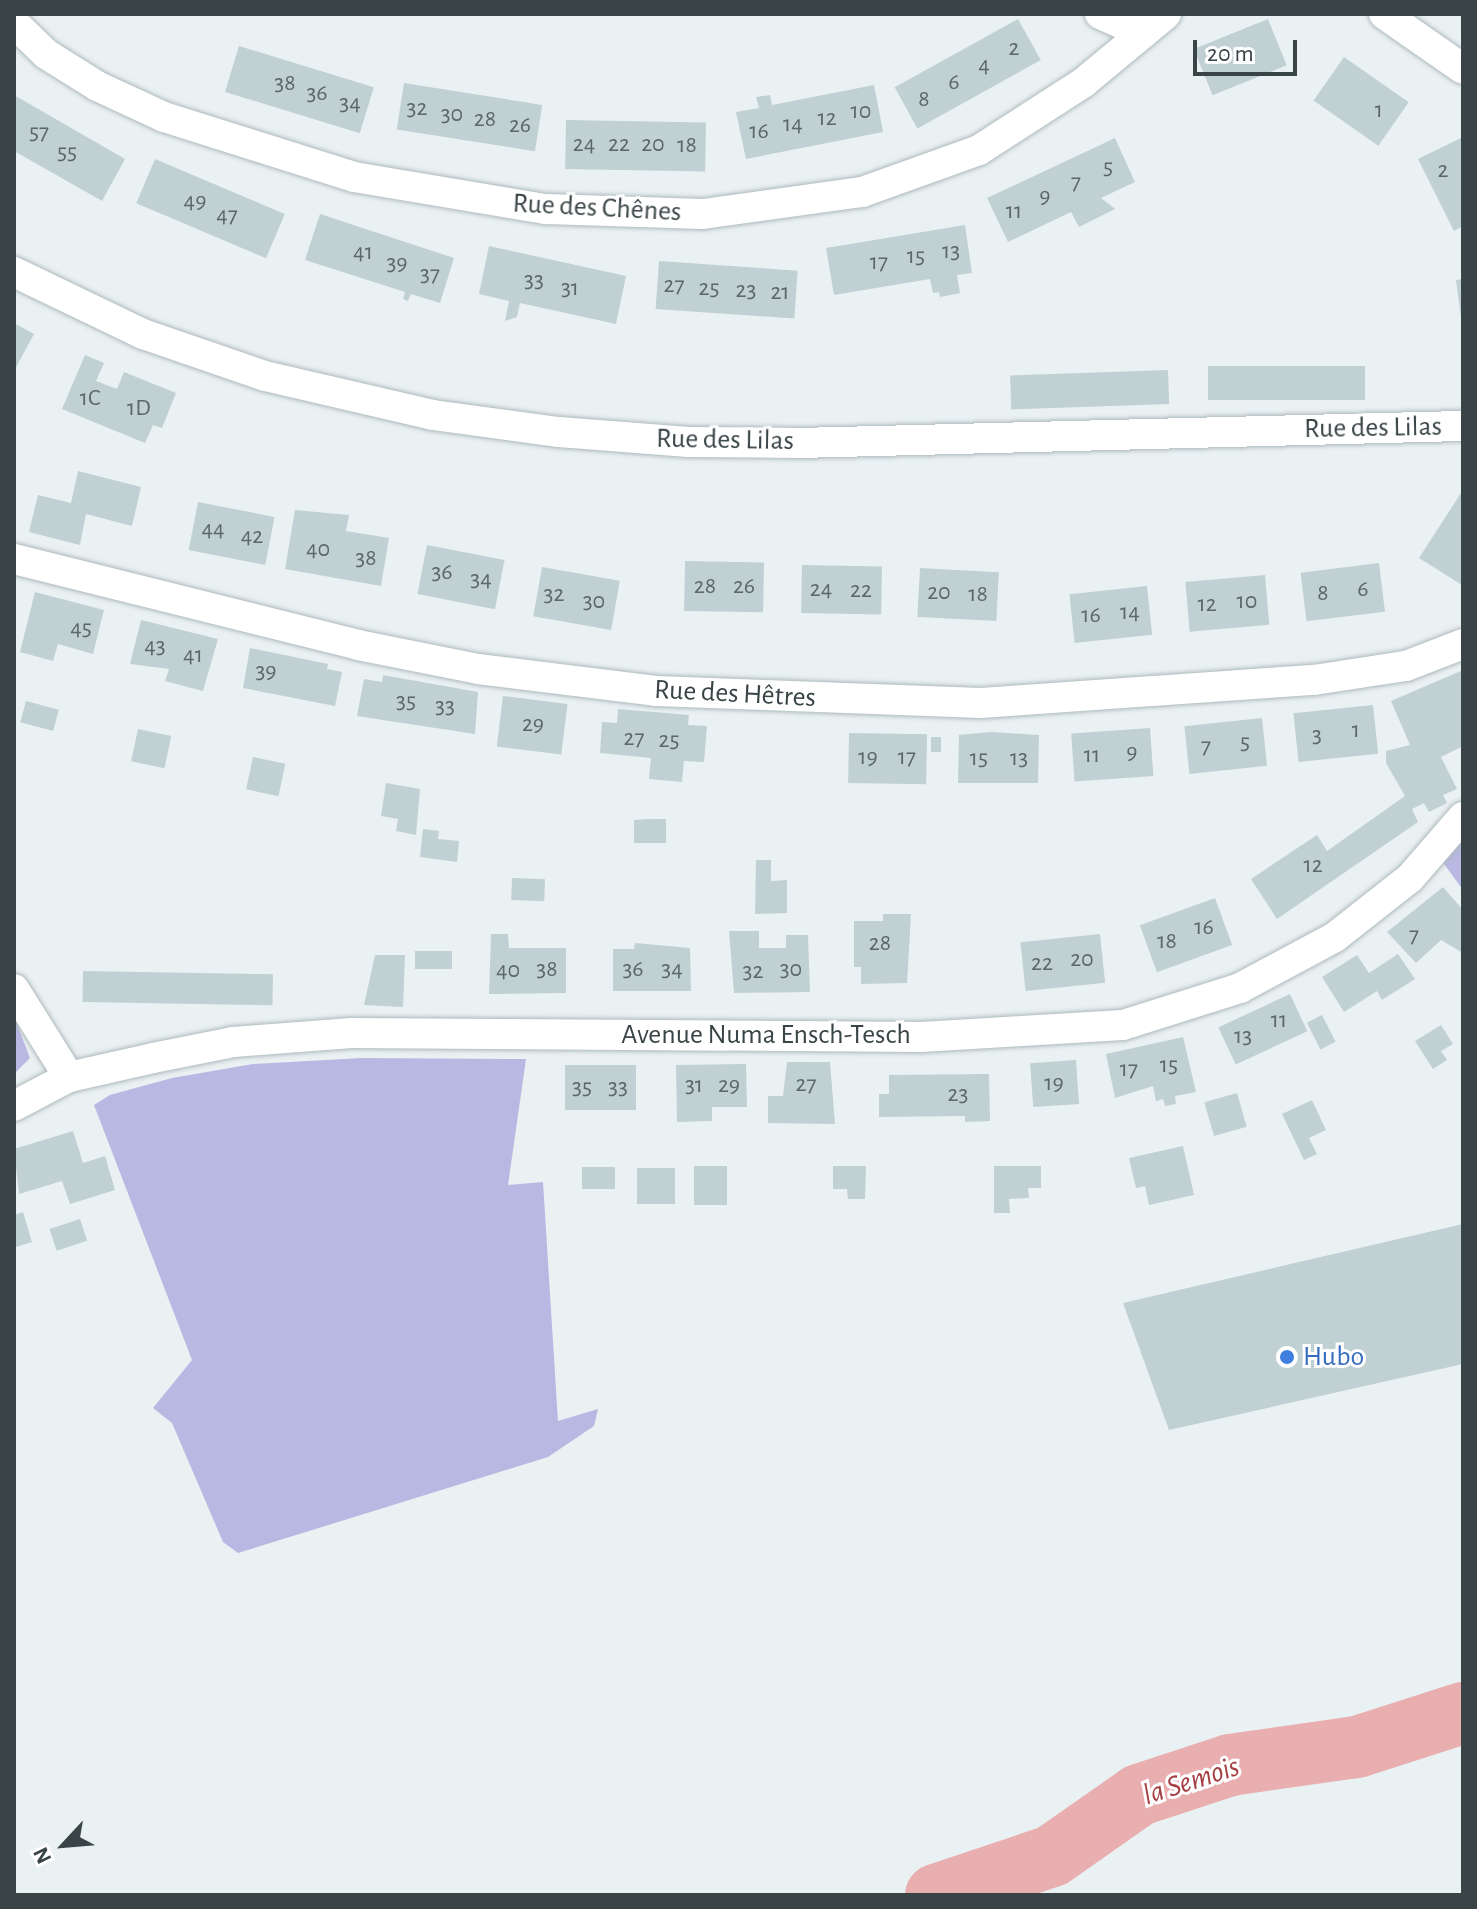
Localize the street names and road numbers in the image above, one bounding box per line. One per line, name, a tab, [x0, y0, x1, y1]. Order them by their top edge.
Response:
street label: Rue des Chênes	[512, 187, 682, 229]
street label: Rue des Lilas	[1304, 410, 1442, 446]
street label: Rue des Lilas	[656, 422, 794, 458]
street label: Rue des Hêtres	[653, 673, 817, 715]
street label: Avenue Numa Ensch-Tesch	[621, 1018, 911, 1052]

